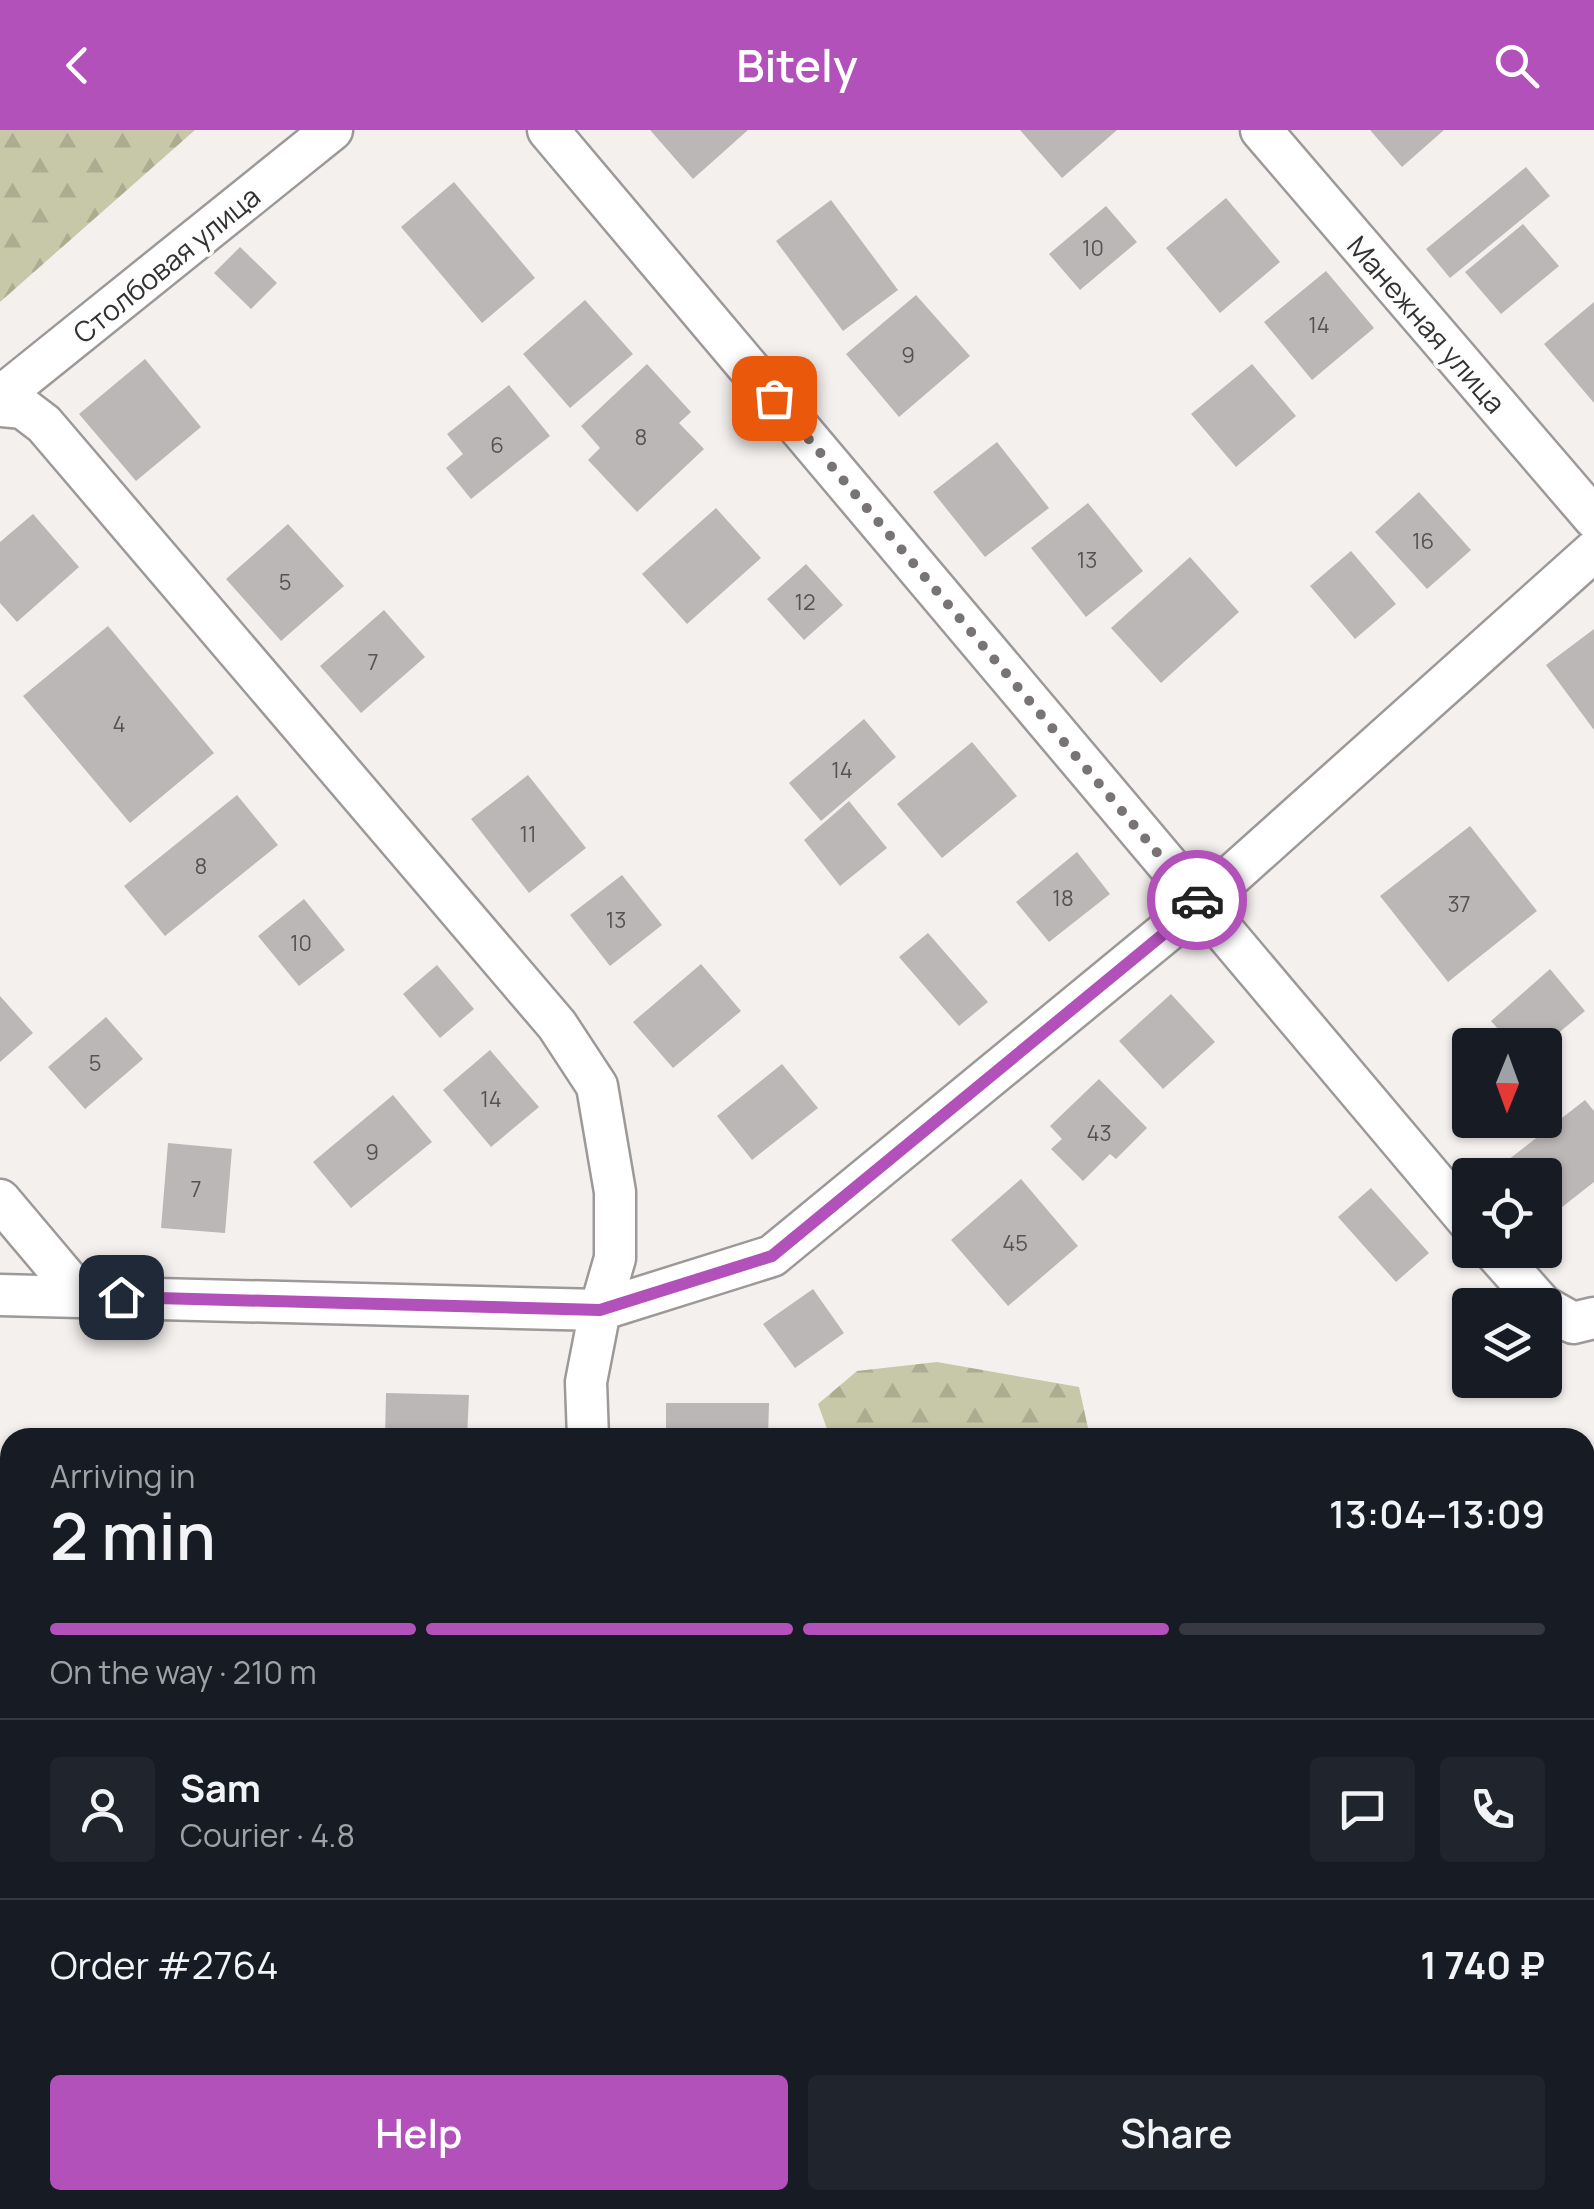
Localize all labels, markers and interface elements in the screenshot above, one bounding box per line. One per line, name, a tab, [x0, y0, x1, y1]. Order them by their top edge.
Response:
text: Bitely	[736, 34, 858, 96]
icon: back	[50, 38, 105, 93]
icon: search	[1489, 38, 1544, 93]
street label: Столбовая улица	[65, 177, 267, 351]
street label: Манежная улица	[1339, 227, 1515, 421]
house number: 10	[1082, 233, 1104, 263]
house number: 14	[1308, 310, 1330, 340]
house number: 9	[901, 340, 915, 370]
pin	[732, 356, 817, 441]
icon: bag	[747, 371, 802, 426]
house number: 8	[635, 422, 647, 452]
house number: 6	[490, 430, 504, 460]
house number: 16	[1412, 526, 1434, 556]
house number: 13	[1077, 545, 1097, 575]
house number: 5	[279, 567, 291, 597]
house number: 12	[794, 587, 816, 617]
house number: 7	[367, 647, 379, 677]
house number: 4	[113, 709, 125, 739]
house number: 14	[831, 755, 853, 785]
house number: 11	[519, 819, 537, 849]
courier	[1147, 850, 1247, 950]
house number: 8	[195, 851, 207, 881]
icon: car	[1170, 873, 1225, 928]
house number: 18	[1052, 883, 1074, 913]
house number: 37	[1447, 889, 1471, 919]
house number: 13	[606, 905, 626, 935]
house number: 10	[290, 928, 312, 958]
north arrow	[1452, 1028, 1562, 1138]
map controls	[1452, 1028, 1562, 1398]
house number: 5	[89, 1048, 101, 1078]
house number: 14	[480, 1084, 502, 1114]
house number: 43	[1086, 1118, 1112, 1148]
house number: 9	[365, 1137, 379, 1167]
button: locate	[1452, 1158, 1562, 1268]
house number: 7	[190, 1174, 202, 1204]
house number: 45	[1002, 1228, 1028, 1258]
pin	[79, 1255, 164, 1340]
icon: home	[94, 1270, 149, 1325]
button: layers	[1452, 1288, 1562, 1398]
text: Arriving in	[50, 1454, 195, 1498]
text: 13:04–13:09	[1329, 1487, 1545, 1539]
text: 2 min	[50, 1491, 216, 1580]
text: On the way · 210 m	[50, 1650, 317, 1694]
button: person	[50, 1757, 155, 1862]
button: chat	[1310, 1757, 1415, 1862]
button: phone	[1440, 1757, 1545, 1862]
text: Sam	[180, 1761, 261, 1813]
text: Courier · 4.8	[180, 1813, 355, 1857]
text: Order #2764	[50, 1938, 279, 1990]
text: 1 740 ₽	[1420, 1938, 1545, 1990]
button: Help	[50, 2075, 788, 2190]
button: Share	[808, 2075, 1545, 2190]

